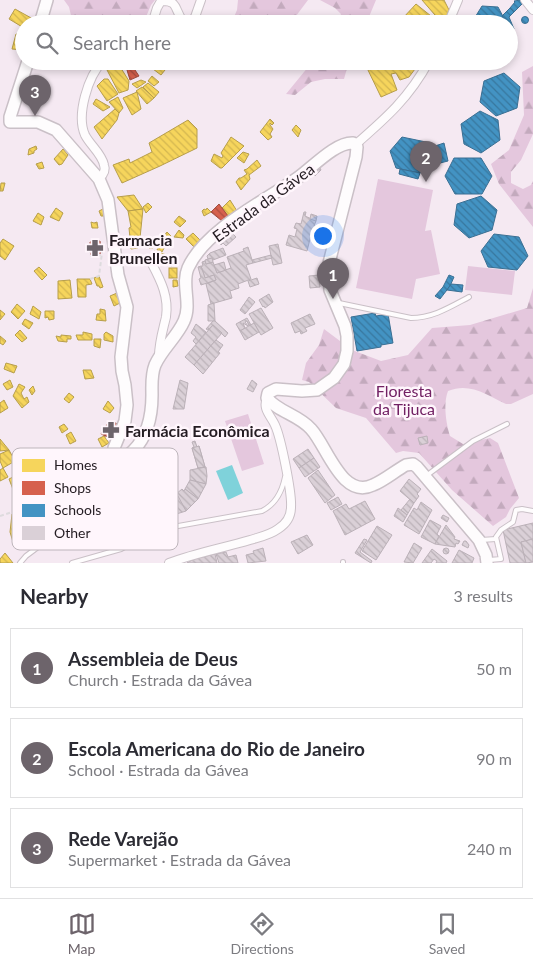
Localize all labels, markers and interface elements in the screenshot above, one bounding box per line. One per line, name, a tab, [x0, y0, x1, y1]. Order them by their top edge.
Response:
search box	[15, 15, 518, 70]
icon: search	[33, 29, 61, 57]
text: Search here	[73, 31, 171, 54]
pin: 3	[19, 75, 51, 116]
pin: 2	[410, 141, 442, 182]
street label: Estrada da Gávea	[208, 159, 318, 245]
your location	[310, 223, 336, 249]
place label: Farmacia Brunellen	[109, 230, 177, 267]
pharmacy icon: Farmacia Brunellen	[85, 238, 105, 258]
pin: 1	[317, 258, 349, 299]
park label: Floresta da Tijuca	[373, 381, 435, 418]
pharmacy icon: Farmácia Econômica	[101, 420, 121, 440]
place label: Farmácia Econômica	[125, 421, 270, 440]
legend	[12, 448, 178, 550]
text: Homes	[54, 456, 97, 473]
text: Shops	[54, 479, 91, 496]
text: Schools	[54, 501, 101, 518]
text: Other	[54, 524, 91, 541]
text: Nearby	[20, 583, 88, 608]
text: 3 results	[453, 586, 513, 605]
text: Assembleia de Deus	[68, 647, 238, 670]
text: 1	[32, 659, 42, 678]
text: 50 m	[476, 659, 512, 678]
text: Church · Estrada da Gávea	[68, 670, 252, 689]
text: Escola Americana do Rio de Janeiro	[68, 737, 365, 760]
text: 2	[32, 749, 42, 768]
text: 90 m	[476, 749, 512, 768]
text: School · Estrada da Gávea	[68, 760, 249, 779]
text: Rede Varejão	[68, 827, 178, 850]
text: 3	[32, 839, 42, 858]
text: 240 m	[467, 839, 512, 858]
text: Supermarket · Estrada da Gávea	[68, 850, 291, 869]
tab: Map	[68, 910, 96, 957]
tab: Directions	[231, 910, 294, 957]
tab: Saved	[429, 910, 465, 957]

